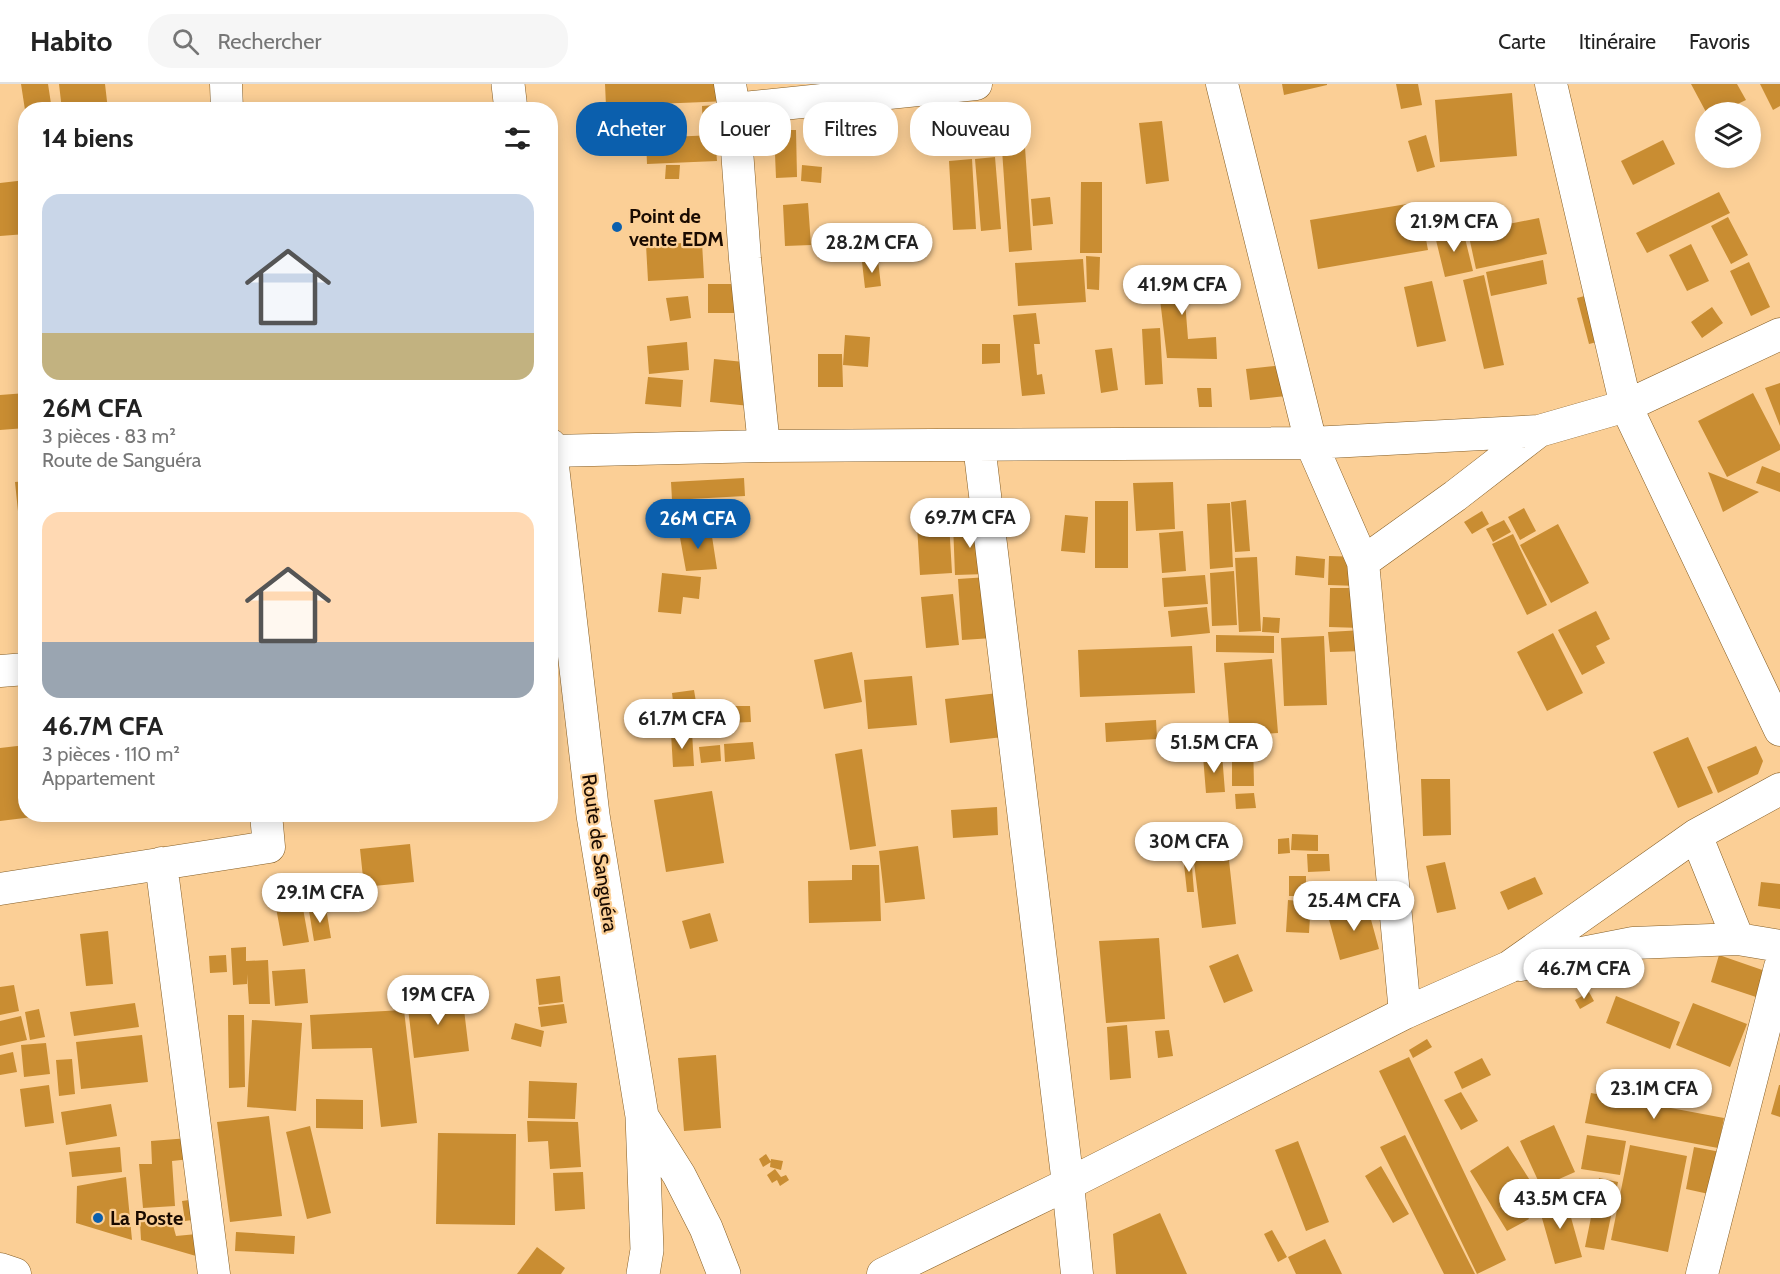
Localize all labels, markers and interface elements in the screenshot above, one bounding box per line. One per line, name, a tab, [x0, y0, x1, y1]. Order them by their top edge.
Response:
search box	[148, 14, 568, 68]
text: Habito	[30, 24, 112, 58]
icon: search	[169, 25, 202, 58]
text: Rechercher	[217, 28, 322, 55]
text: Carte	[1498, 29, 1546, 54]
text: Itinéraire	[1579, 29, 1656, 54]
text: Favoris	[1689, 29, 1750, 54]
chip: Acheter	[576, 102, 687, 156]
chip: Louer	[699, 102, 791, 156]
chip: Filtres	[803, 102, 898, 156]
chip: Nouveau	[910, 102, 1031, 156]
map controls	[1695, 102, 1761, 168]
button: layers	[1695, 102, 1761, 168]
text: 14 biens	[42, 122, 133, 154]
icon: filters	[501, 122, 534, 155]
pin: 21.9M CFA	[1385, 202, 1523, 253]
place label: Point de vente EDM	[629, 204, 724, 251]
text: 21.9M CFA	[1410, 209, 1498, 233]
marker: Point de vente EDM	[610, 220, 624, 234]
pin: 28.2M CFA	[803, 223, 941, 274]
text: 28.2M CFA	[826, 230, 918, 254]
icon: home	[234, 233, 342, 341]
pin: 41.9M CFA	[1113, 265, 1251, 316]
text: 41.9M CFA	[1137, 272, 1227, 296]
text: 26M CFA	[42, 392, 142, 424]
text: 3 pièces · 83 m²	[42, 424, 176, 448]
text: Route de Sanguéra	[42, 448, 201, 472]
pin: 69.7M CFA	[901, 498, 1039, 549]
pin: 26M CFA	[643, 499, 753, 550]
text: 69.7M CFA	[924, 505, 1016, 529]
text: 26M CFA	[659, 506, 737, 530]
icon: home	[234, 551, 342, 659]
pin: 61.7M CFA	[613, 699, 751, 750]
text: 61.7M CFA	[638, 706, 726, 730]
text: 46.7M CFA	[42, 710, 163, 742]
pin: 51.5M CFA	[1145, 723, 1283, 774]
text: 51.5M CFA	[1170, 730, 1258, 754]
text: 3 pièces · 110 m²	[42, 742, 180, 766]
text: Appartement	[42, 766, 155, 790]
street label: Route de Sanguéra	[577, 772, 623, 934]
pin: 30M CFA	[1134, 822, 1244, 873]
text: 30M CFA	[1149, 829, 1229, 853]
pin: 29.1M CFA	[251, 873, 389, 924]
text: 29.1M CFA	[276, 880, 364, 904]
pin: 25.4M CFA	[1285, 881, 1423, 932]
text: 25.4M CFA	[1307, 888, 1401, 912]
pin: 46.7M CFA	[1515, 949, 1653, 1000]
text: 46.7M CFA	[1537, 956, 1631, 980]
pin: 19M CFA	[383, 975, 493, 1026]
text: 19M CFA	[401, 982, 475, 1006]
pin: 23.1M CFA	[1585, 1069, 1723, 1120]
text: 23.1M CFA	[1610, 1076, 1698, 1100]
pin: 43.5M CFA	[1491, 1179, 1629, 1230]
text: 43.5M CFA	[1513, 1186, 1607, 1210]
place label: La Poste	[110, 1206, 183, 1230]
marker: La Poste	[91, 1211, 105, 1225]

